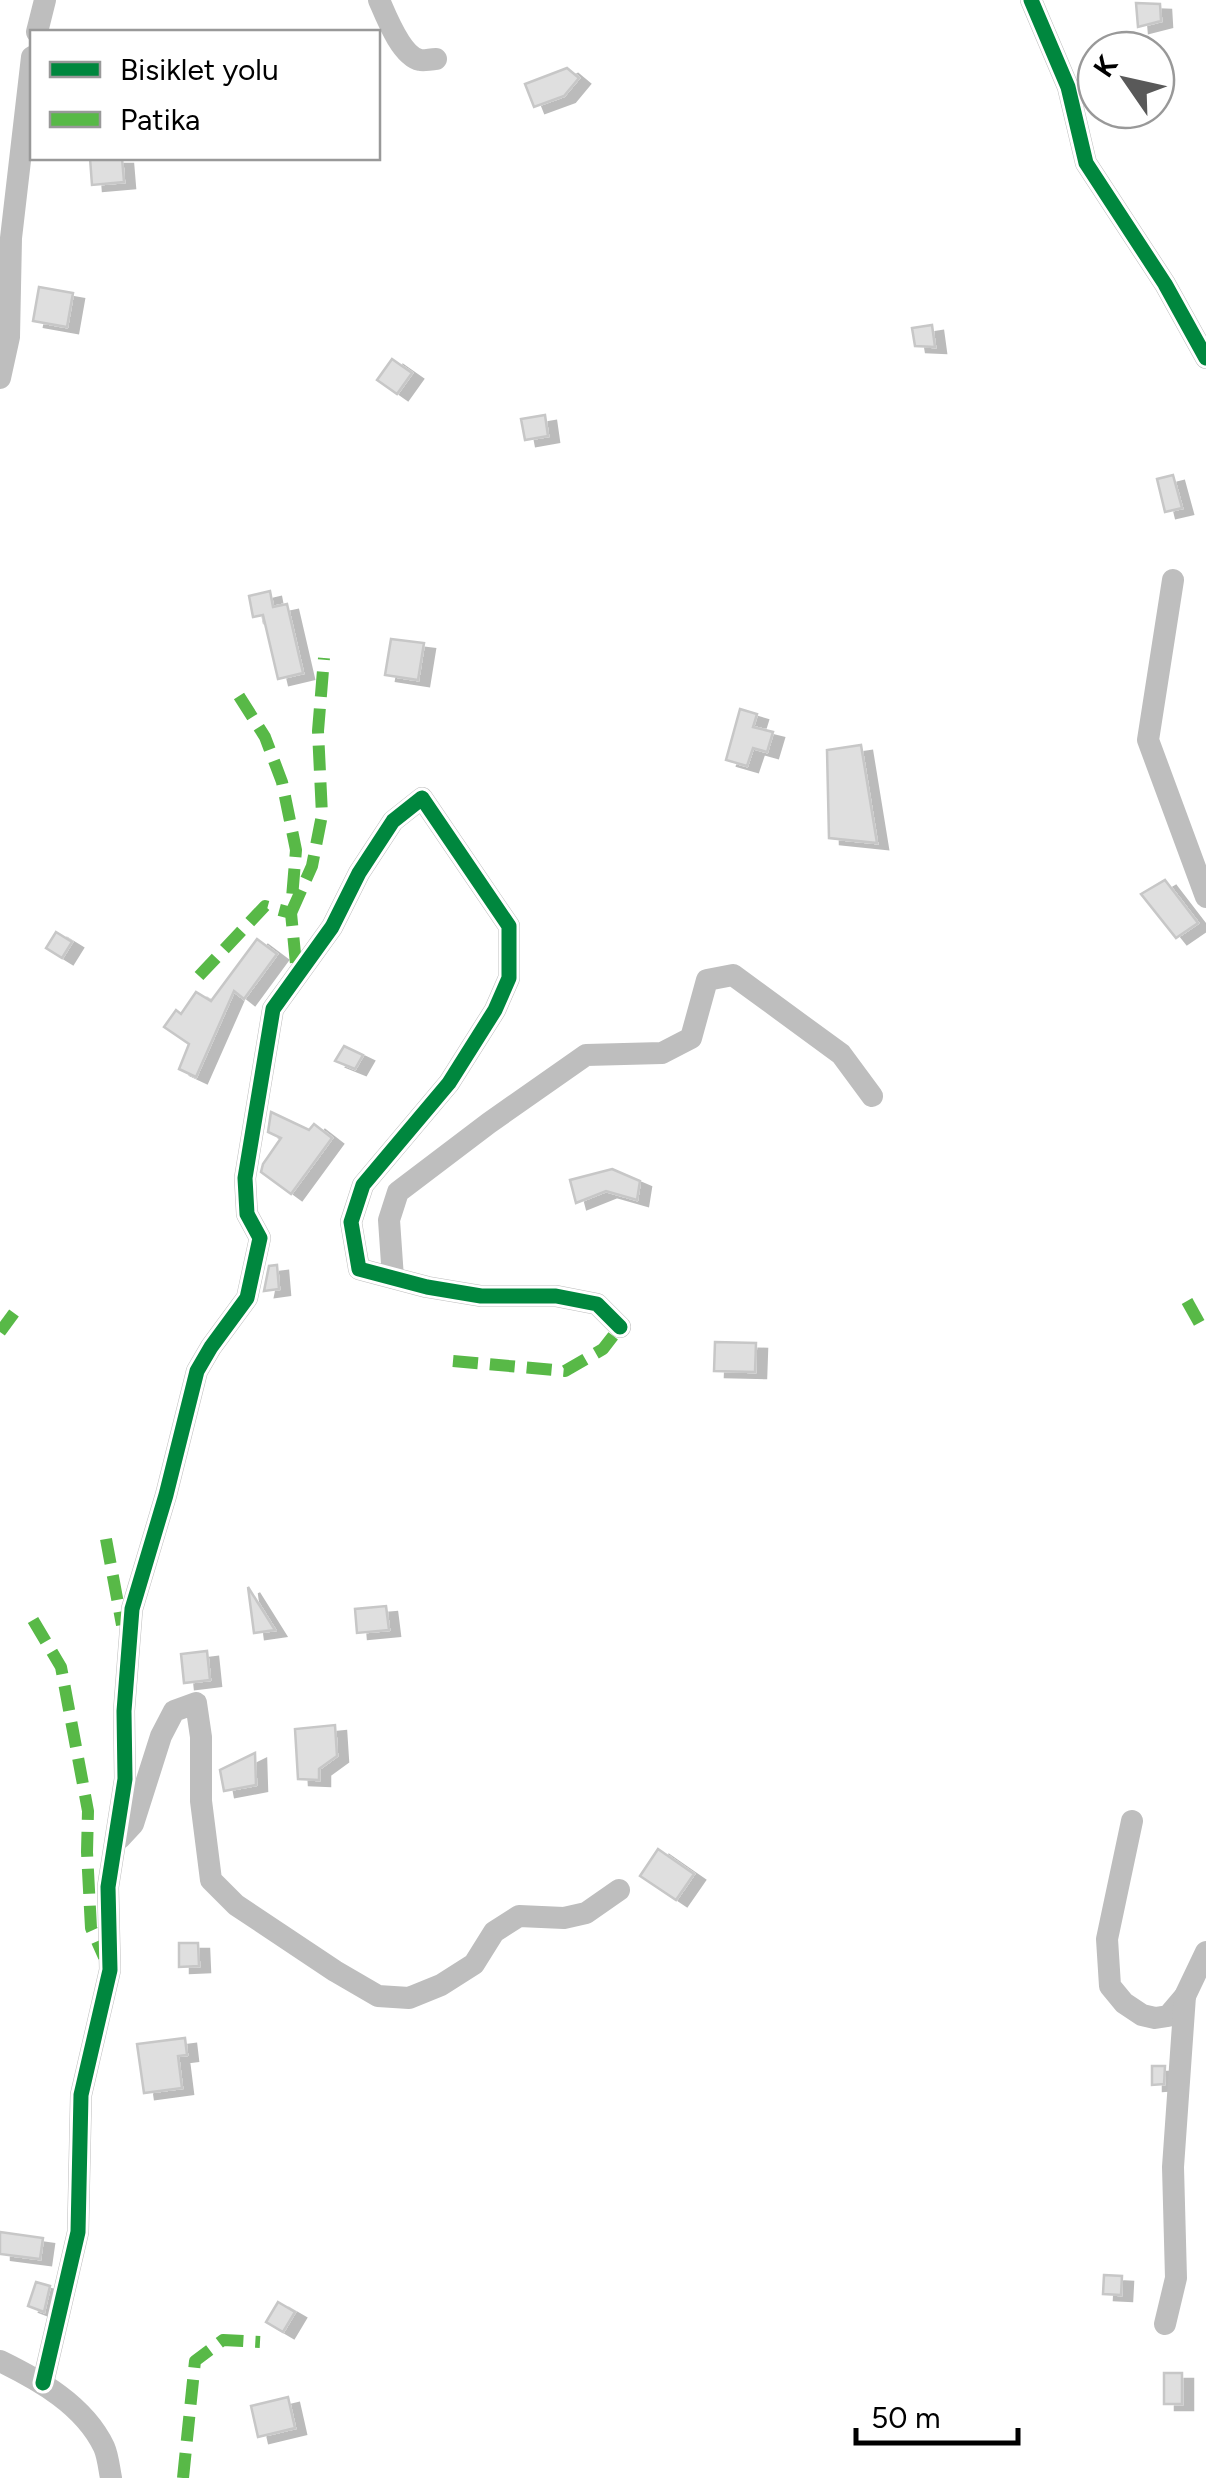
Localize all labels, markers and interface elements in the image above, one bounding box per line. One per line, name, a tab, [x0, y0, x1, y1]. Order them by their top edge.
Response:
legend	[30, 30, 380, 160]
north arrow	[1076, 30, 1176, 130]
text: K	[1086, 48, 1125, 83]
text: Bisiklet yolu	[120, 51, 279, 88]
text: Patika	[120, 101, 200, 138]
scale bar	[856, 2383, 1018, 2445]
text: 50 m	[871, 2399, 940, 2436]

